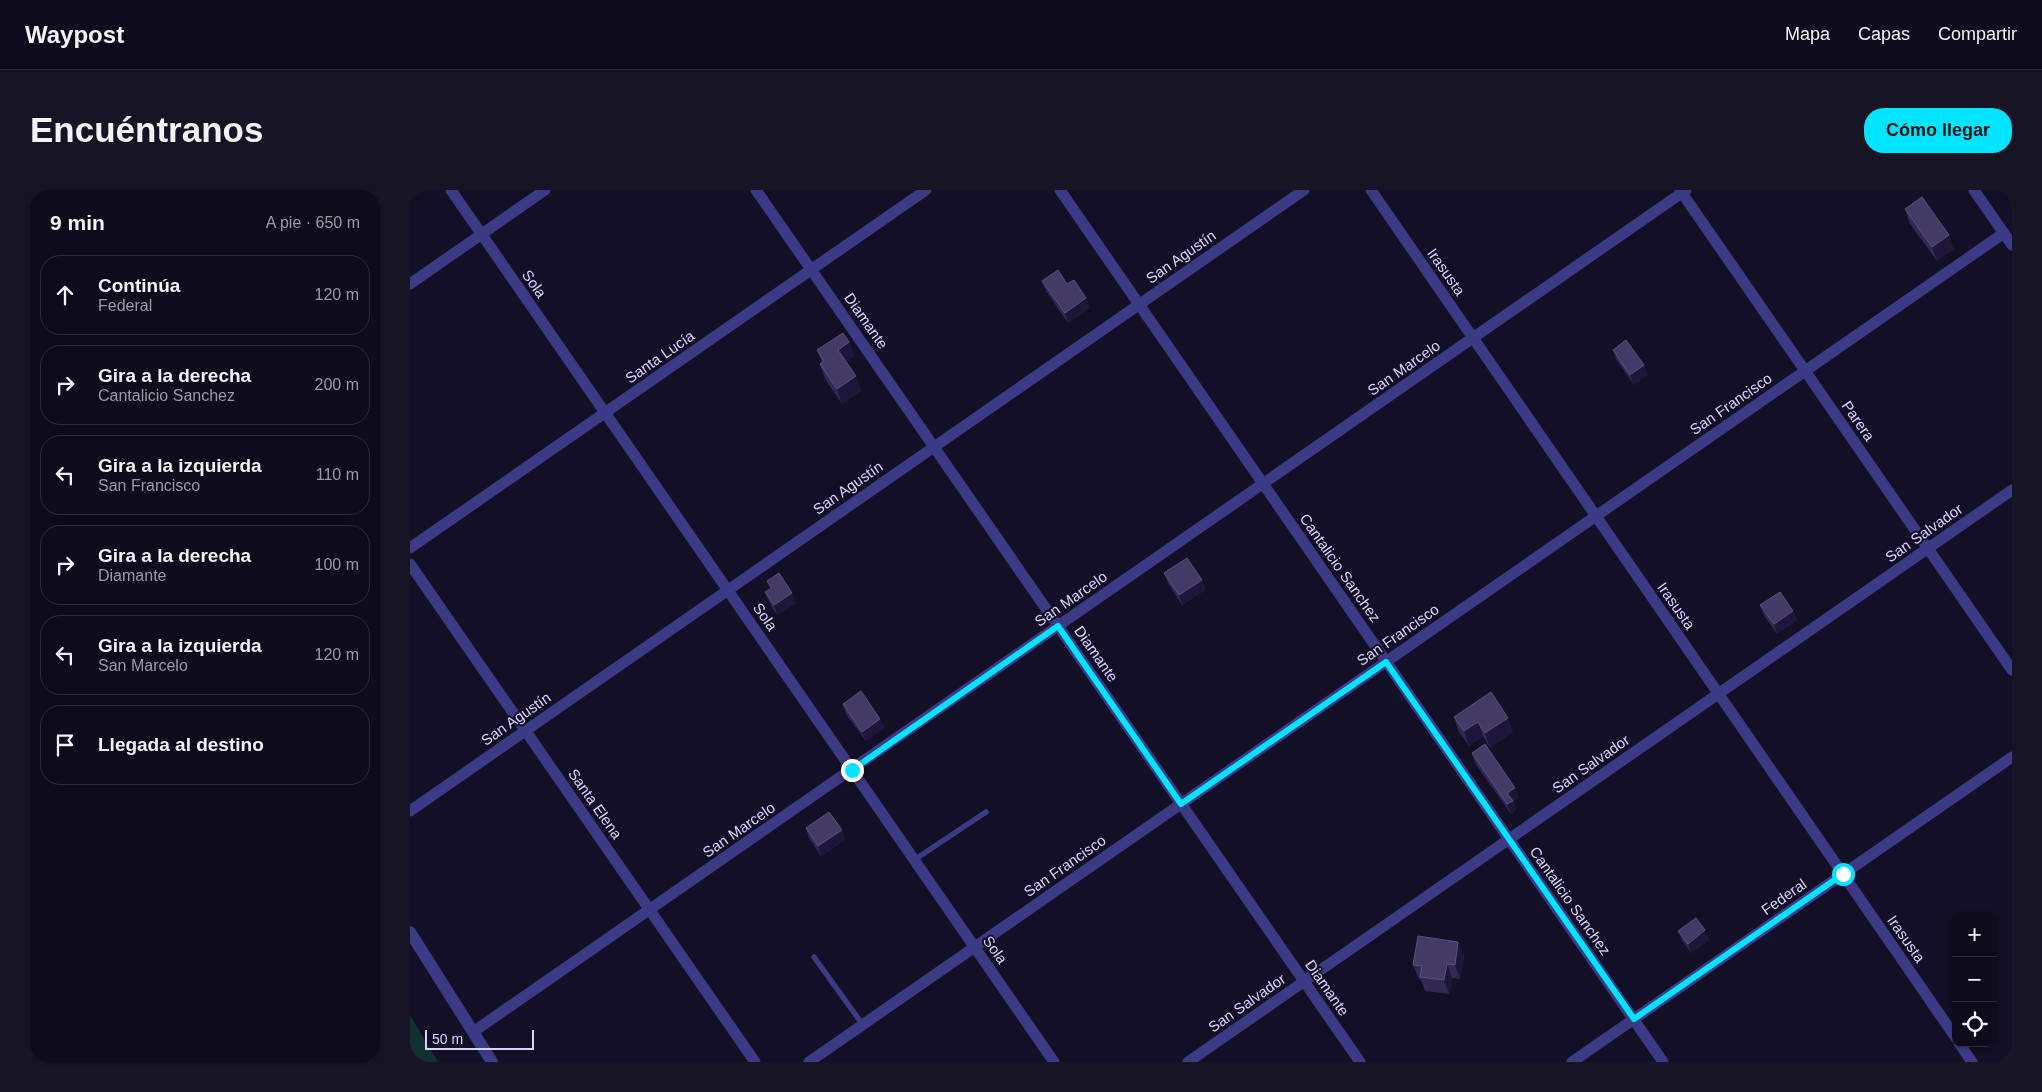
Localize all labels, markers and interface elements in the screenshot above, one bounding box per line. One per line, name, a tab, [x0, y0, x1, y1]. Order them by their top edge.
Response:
text: Waypost	[25, 21, 124, 48]
text: Mapa	[1785, 24, 1830, 44]
text: Capas	[1858, 24, 1910, 44]
text: Compartir	[1938, 24, 2017, 44]
button: Cómo llegar	[1864, 108, 2012, 153]
text: Encuéntranos	[30, 110, 263, 149]
text: 9 min	[50, 211, 105, 234]
text: A pie · 650 m	[266, 214, 360, 231]
street label: San Agustín	[1143, 226, 1219, 287]
street label: Irasusta	[1424, 245, 1469, 299]
street label: Sola	[519, 267, 550, 301]
text: Continúa	[98, 275, 180, 296]
icon: ahead	[51, 281, 79, 309]
text: 120 m	[315, 286, 359, 303]
street label: Diamante	[841, 290, 892, 352]
text: Federal	[98, 297, 152, 314]
street label: Santa Lucía	[622, 326, 698, 387]
street label: San Marcelo	[1364, 336, 1443, 399]
text: Gira a la derecha	[98, 365, 251, 386]
street label: San Francisco	[1687, 369, 1775, 438]
icon: right	[51, 371, 79, 399]
text: 200 m	[315, 376, 359, 393]
text: Cantalicio Sanchez	[98, 387, 235, 404]
street label: Parera	[1839, 397, 1879, 445]
text: Gira a la izquierda	[98, 455, 262, 476]
street label: San Agustín	[810, 457, 886, 518]
icon: left	[51, 461, 79, 489]
text: 110 m	[316, 466, 359, 483]
text: San Francisco	[98, 477, 200, 494]
street label: San Salvador	[1882, 500, 1965, 565]
street label: Cantalicio Sanchez	[1297, 510, 1384, 625]
text: Gira a la derecha	[98, 545, 251, 566]
icon: right	[51, 551, 79, 579]
text: 100 m	[315, 556, 359, 573]
text: Diamante	[98, 567, 166, 584]
street label: San Marcelo	[1031, 567, 1110, 630]
street label: Irasusta	[1654, 579, 1699, 633]
street label: Sola	[750, 600, 781, 634]
street label: San Francisco	[1354, 600, 1442, 669]
street label: Diamante	[1071, 623, 1122, 685]
text: Gira a la izquierda	[98, 635, 262, 656]
icon: left	[51, 641, 79, 669]
text: 120 m	[315, 646, 359, 663]
text: San Marcelo	[98, 657, 188, 674]
street label: San Agustín	[478, 688, 554, 749]
icon: arrive	[51, 731, 79, 759]
street label: San Salvador	[1549, 731, 1632, 796]
text: Llegada al destino	[98, 734, 264, 755]
route end	[841, 759, 864, 782]
street label: Santa Elena	[565, 765, 626, 843]
street label: San Marcelo	[699, 798, 778, 861]
street label: San Francisco	[1021, 831, 1109, 900]
street label: Cantalicio Sanchez	[1527, 843, 1614, 958]
route start	[1832, 863, 1855, 886]
street label: Federal	[1758, 875, 1809, 918]
street label: Irasusta	[1884, 912, 1929, 966]
map controls	[1952, 912, 1997, 1047]
button: +	[1952, 912, 1997, 957]
street label: Sola	[980, 933, 1011, 967]
street label: Diamante	[1302, 957, 1353, 1019]
button: −	[1952, 957, 1997, 1002]
street label: San Salvador	[1205, 970, 1288, 1035]
button: locate	[1952, 1002, 1997, 1047]
scale bar	[425, 1027, 534, 1050]
text: 50 m	[432, 1031, 463, 1047]

